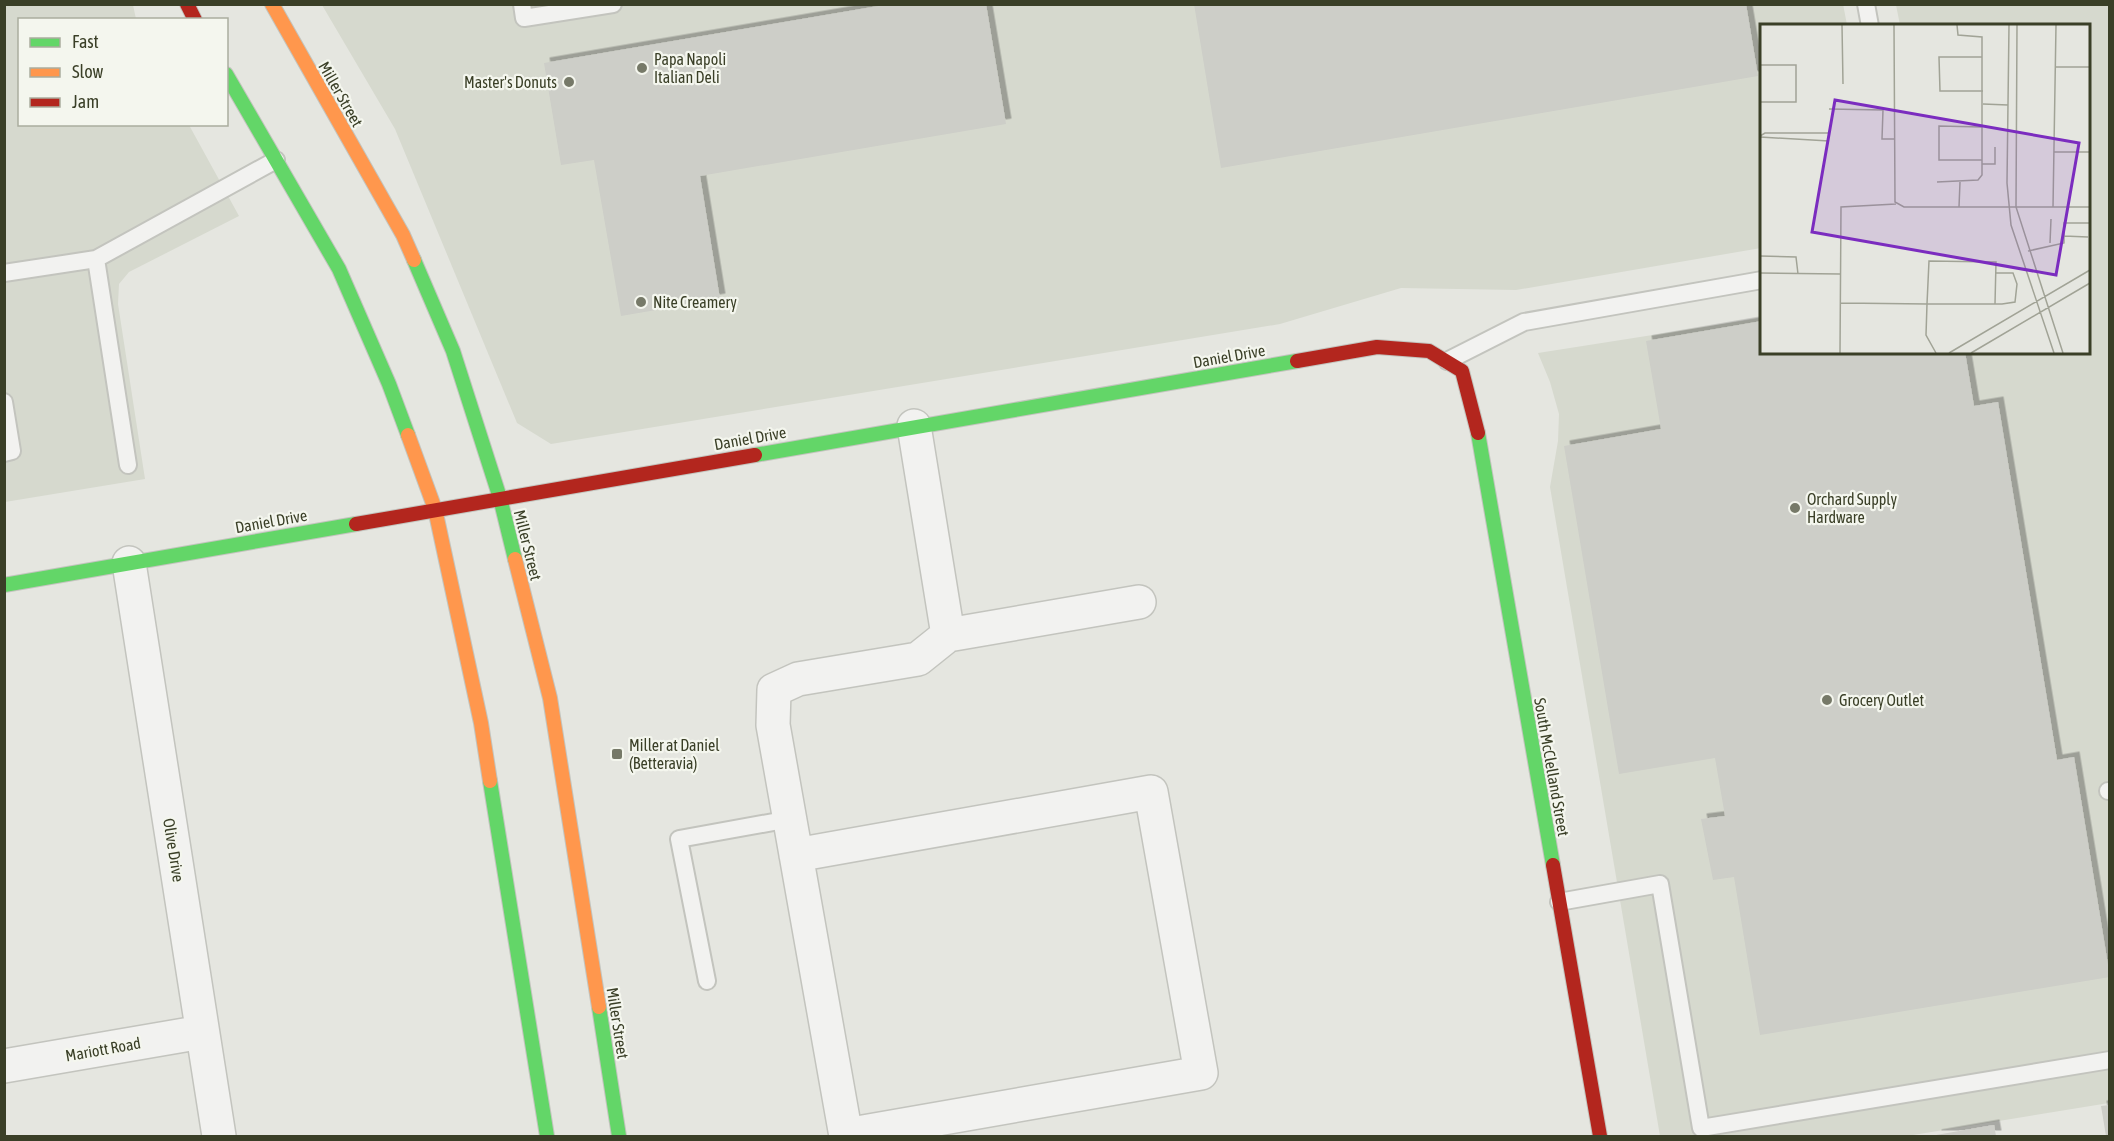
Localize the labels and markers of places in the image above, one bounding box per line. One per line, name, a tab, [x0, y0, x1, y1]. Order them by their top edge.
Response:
place label: Papa Napoli Italian Deli	[654, 50, 726, 86]
marker: Papa Napoli Italian Deli	[635, 61, 649, 75]
place label: Master's Donuts	[464, 73, 557, 91]
marker: Master's Donuts	[562, 75, 576, 89]
place label: Nite Creamery	[653, 293, 737, 312]
marker: Nite Creamery	[634, 295, 648, 309]
place label: Orchard Supply Hardware	[1807, 490, 1897, 526]
marker: Orchard Supply Hardware	[1788, 501, 1802, 515]
place label: Grocery Outlet	[1839, 691, 1924, 710]
marker: Grocery Outlet	[1820, 693, 1834, 707]
place label: Miller at Daniel (Betteravia)	[629, 736, 720, 773]
marker: Miller at Daniel (Betteravia)	[610, 747, 624, 761]

